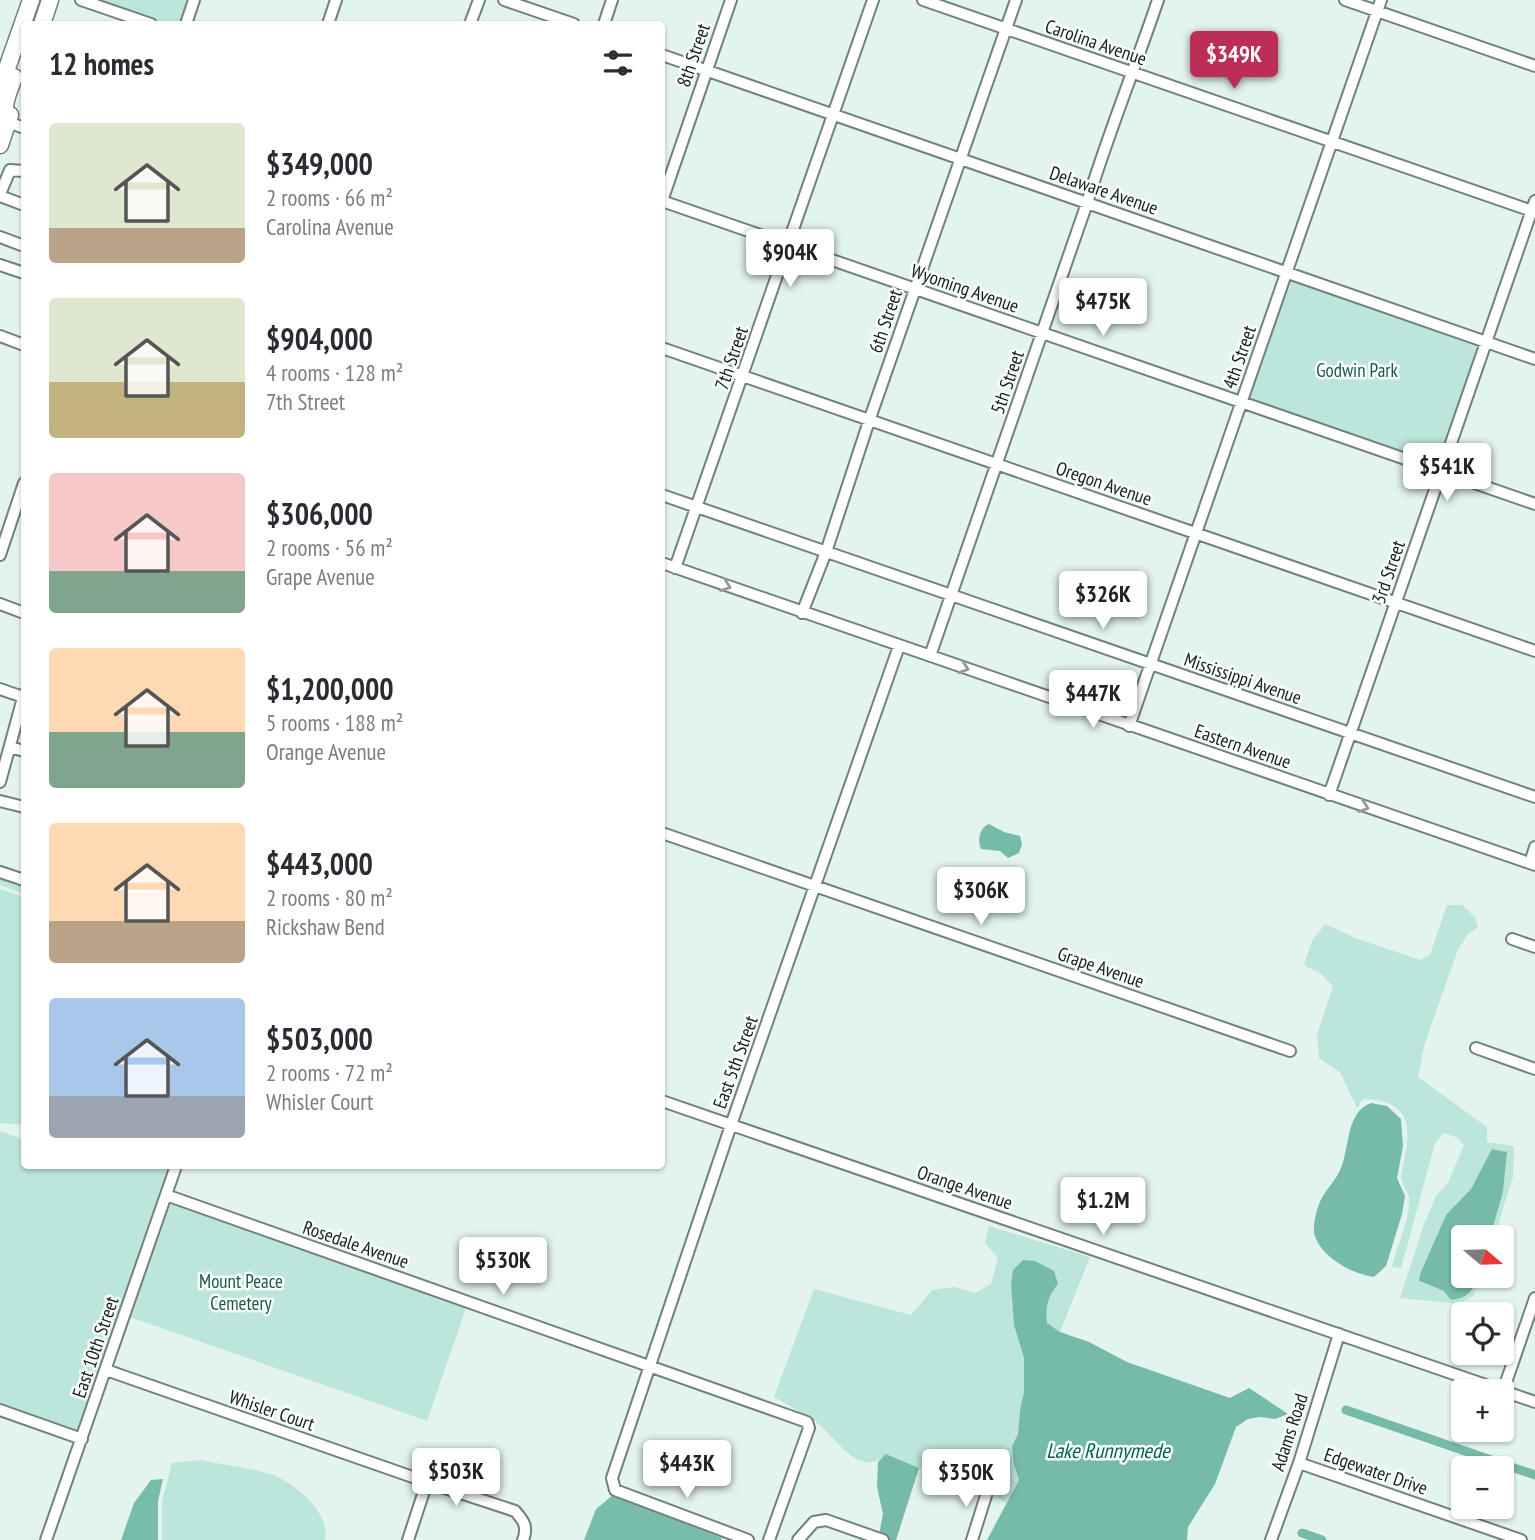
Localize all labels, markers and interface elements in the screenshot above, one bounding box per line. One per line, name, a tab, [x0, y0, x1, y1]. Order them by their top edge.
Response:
street label: Carolina Avenue	[1042, 13, 1150, 71]
street label: 8th Street	[671, 19, 715, 90]
pin: $349K	[1185, 32, 1283, 91]
text: $349K	[1206, 39, 1262, 68]
text: 12 homes	[49, 44, 154, 83]
icon: filters	[599, 44, 637, 82]
text: $349,000	[266, 144, 373, 183]
icon: home	[105, 151, 189, 235]
street label: Delaware Avenue	[1047, 160, 1162, 220]
text: 2 rooms · 66 m²	[266, 183, 393, 212]
text: Carolina Avenue	[266, 212, 394, 241]
pin: $904K	[741, 230, 839, 289]
text: $904K	[762, 237, 818, 266]
street label: Wyoming Avenue	[908, 258, 1022, 318]
pin: $475K	[1054, 278, 1152, 338]
street label: 6th Street	[863, 285, 907, 356]
text: $475K	[1075, 286, 1131, 315]
text: $904,000	[266, 319, 373, 358]
street label: 4th Street	[1217, 321, 1261, 392]
street label: 7th Street	[709, 322, 753, 393]
icon: home	[105, 326, 189, 410]
street label: 5th Street	[985, 346, 1029, 417]
text: 4 rooms · 128 m²	[266, 358, 403, 387]
park label: Godwin Park	[1316, 358, 1398, 382]
text: 7th Street	[266, 387, 345, 416]
pin: $541K	[1398, 444, 1496, 503]
text: $541K	[1419, 451, 1475, 480]
street label: Oregon Avenue	[1053, 455, 1155, 511]
text: $306,000	[266, 494, 373, 533]
icon: home	[105, 501, 189, 585]
text: 2 rooms · 56 m²	[266, 533, 393, 562]
street label: 3rd Street	[1366, 536, 1410, 607]
text: Grape Avenue	[266, 562, 375, 591]
pin: $326K	[1054, 572, 1152, 631]
one-way arrow	[719, 578, 731, 592]
text: $326K	[1075, 579, 1131, 608]
street label: Mississippi Avenue	[1181, 647, 1305, 709]
one-way arrow	[958, 660, 970, 674]
text: $1,200,000	[266, 669, 394, 708]
pin: $447K	[1044, 670, 1142, 730]
icon: home	[105, 676, 189, 760]
text: $447K	[1065, 678, 1121, 707]
text: 5 rooms · 188 m²	[266, 708, 403, 737]
street label: Eastern Avenue	[1192, 718, 1294, 774]
text: Orange Avenue	[266, 737, 386, 766]
one-way arrow	[1358, 799, 1370, 813]
text: $443,000	[266, 844, 373, 883]
icon: home	[105, 851, 189, 935]
pin: $306K	[932, 867, 1030, 927]
text: $306K	[953, 875, 1009, 904]
text: 2 rooms · 80 m²	[266, 883, 393, 912]
text: Rickshaw Bend	[266, 912, 385, 941]
street label: Grape Avenue	[1055, 941, 1148, 993]
street label: East 5th Street	[707, 1012, 763, 1112]
text: $503,000	[266, 1019, 373, 1058]
icon: home	[105, 1026, 189, 1110]
text: 2 rooms · 72 m²	[266, 1058, 393, 1087]
text: Whisler Court	[266, 1087, 373, 1116]
street label: Orange Avenue	[914, 1160, 1016, 1215]
pin: $1.2M	[1054, 1178, 1152, 1237]
text: $1.2M	[1076, 1185, 1130, 1214]
street label: Rosedale Avenue	[300, 1215, 412, 1273]
north arrow	[1451, 1225, 1514, 1288]
map controls	[1451, 1225, 1514, 1519]
pin: $530K	[454, 1238, 552, 1297]
text: $530K	[475, 1245, 531, 1274]
park label: Mount Peace Cemetery	[199, 1269, 283, 1315]
street label: East 10th Street	[66, 1293, 124, 1401]
button: locate	[1451, 1302, 1514, 1365]
button: +	[1451, 1379, 1514, 1442]
street label: Whisler Court	[226, 1384, 319, 1436]
street label: Adams Road	[1265, 1390, 1313, 1474]
water label: Lake Runnymede	[1046, 1437, 1171, 1464]
pin: $443K	[638, 1440, 736, 1500]
street label: Edgewater Drive	[1321, 1442, 1431, 1500]
pin: $503K	[407, 1448, 505, 1508]
text: $443K	[659, 1448, 715, 1477]
pin: $350K	[917, 1450, 1015, 1509]
text: $503K	[428, 1456, 484, 1485]
button: −	[1451, 1456, 1514, 1519]
text: $350K	[938, 1457, 994, 1486]

